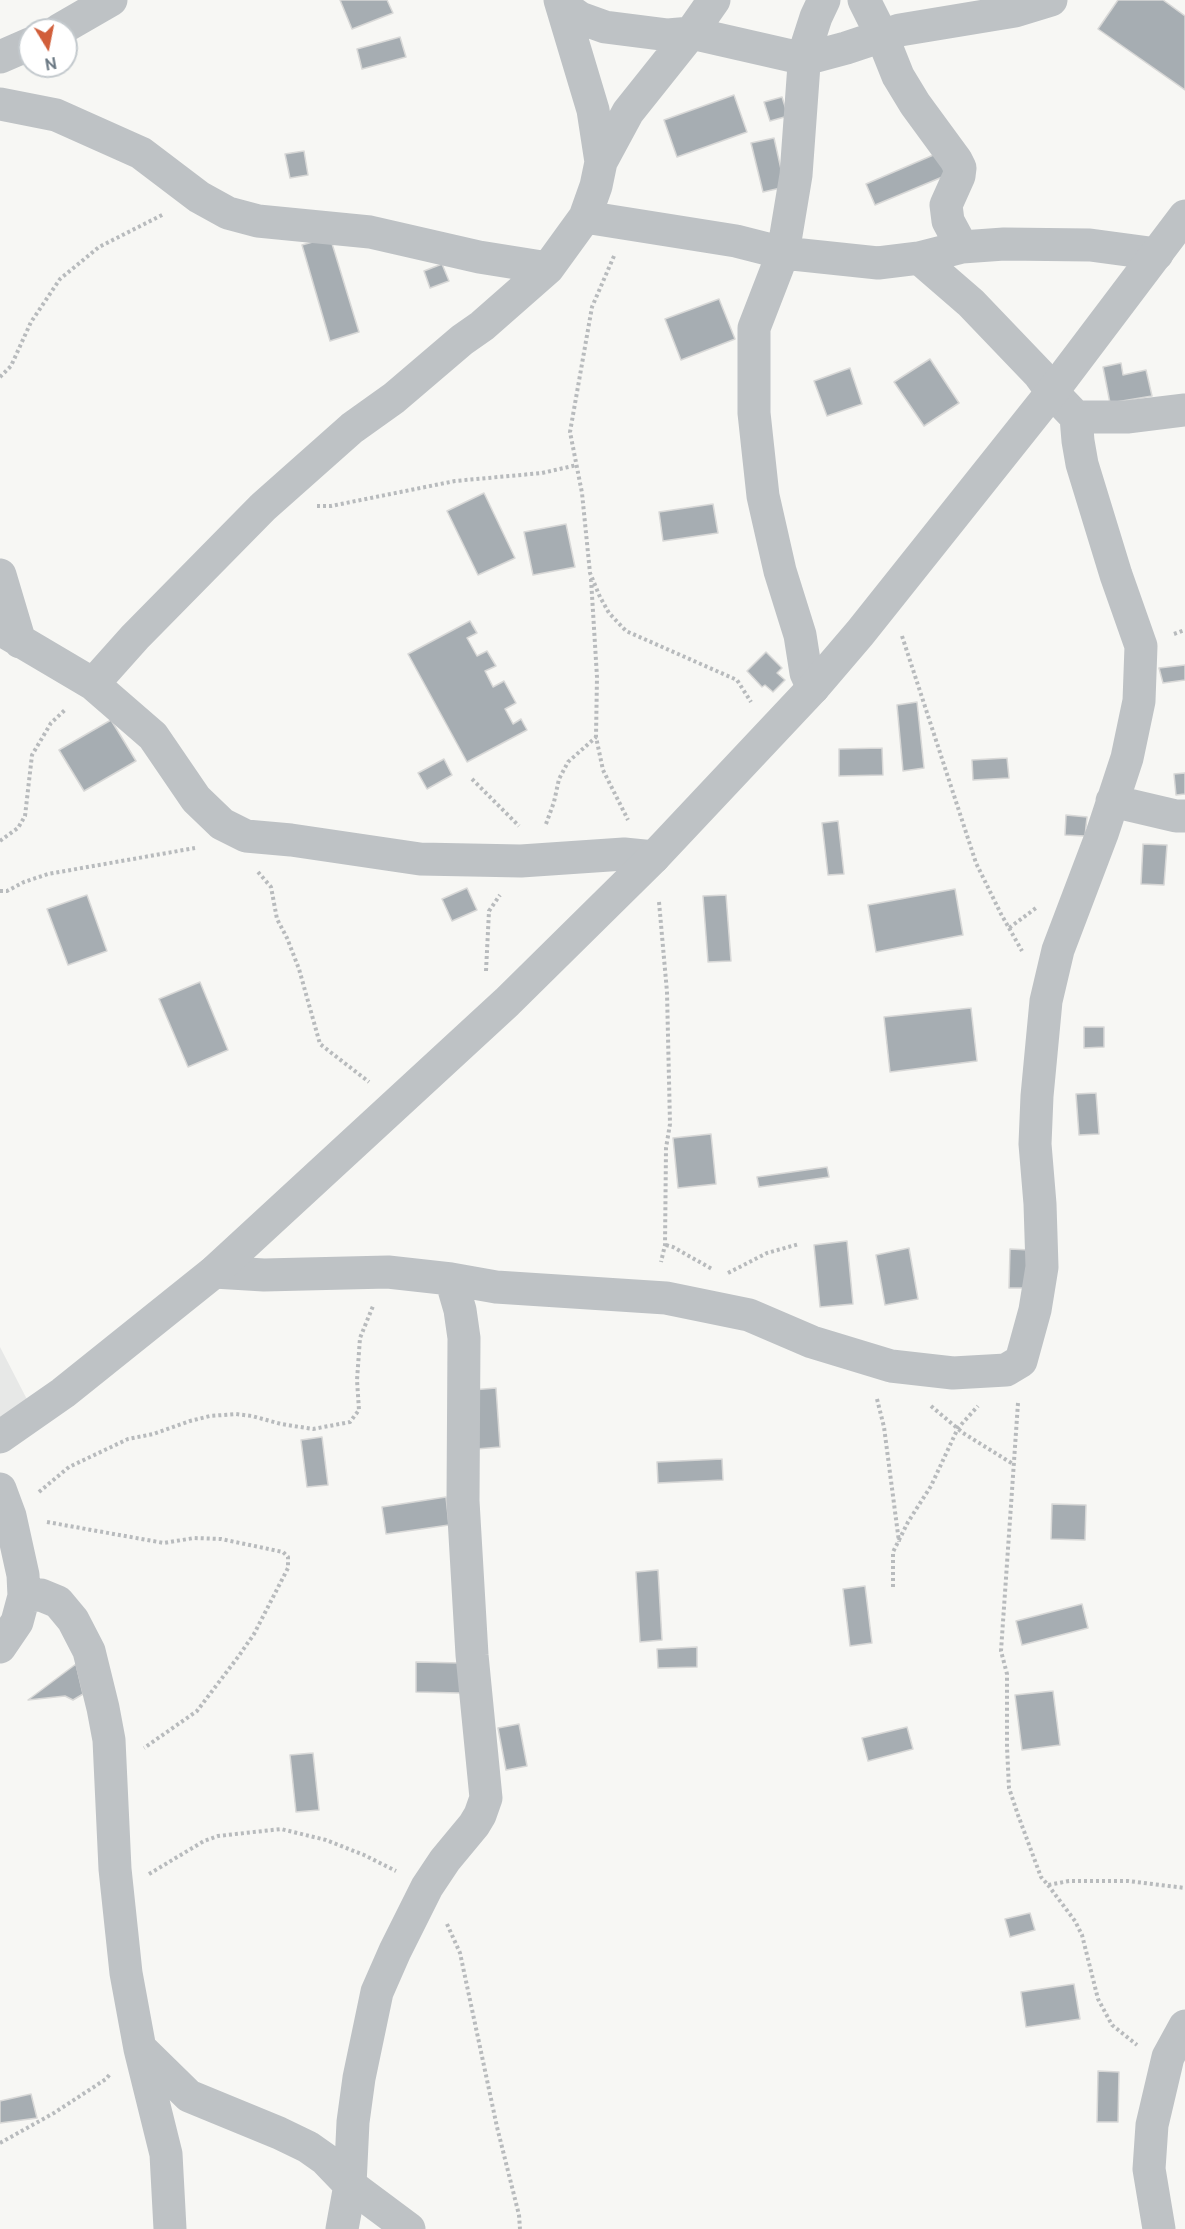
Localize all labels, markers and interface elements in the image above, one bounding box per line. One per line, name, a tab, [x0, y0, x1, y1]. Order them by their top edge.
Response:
north arrow	[18, 18, 78, 78]
text: N	[43, 54, 58, 74]

